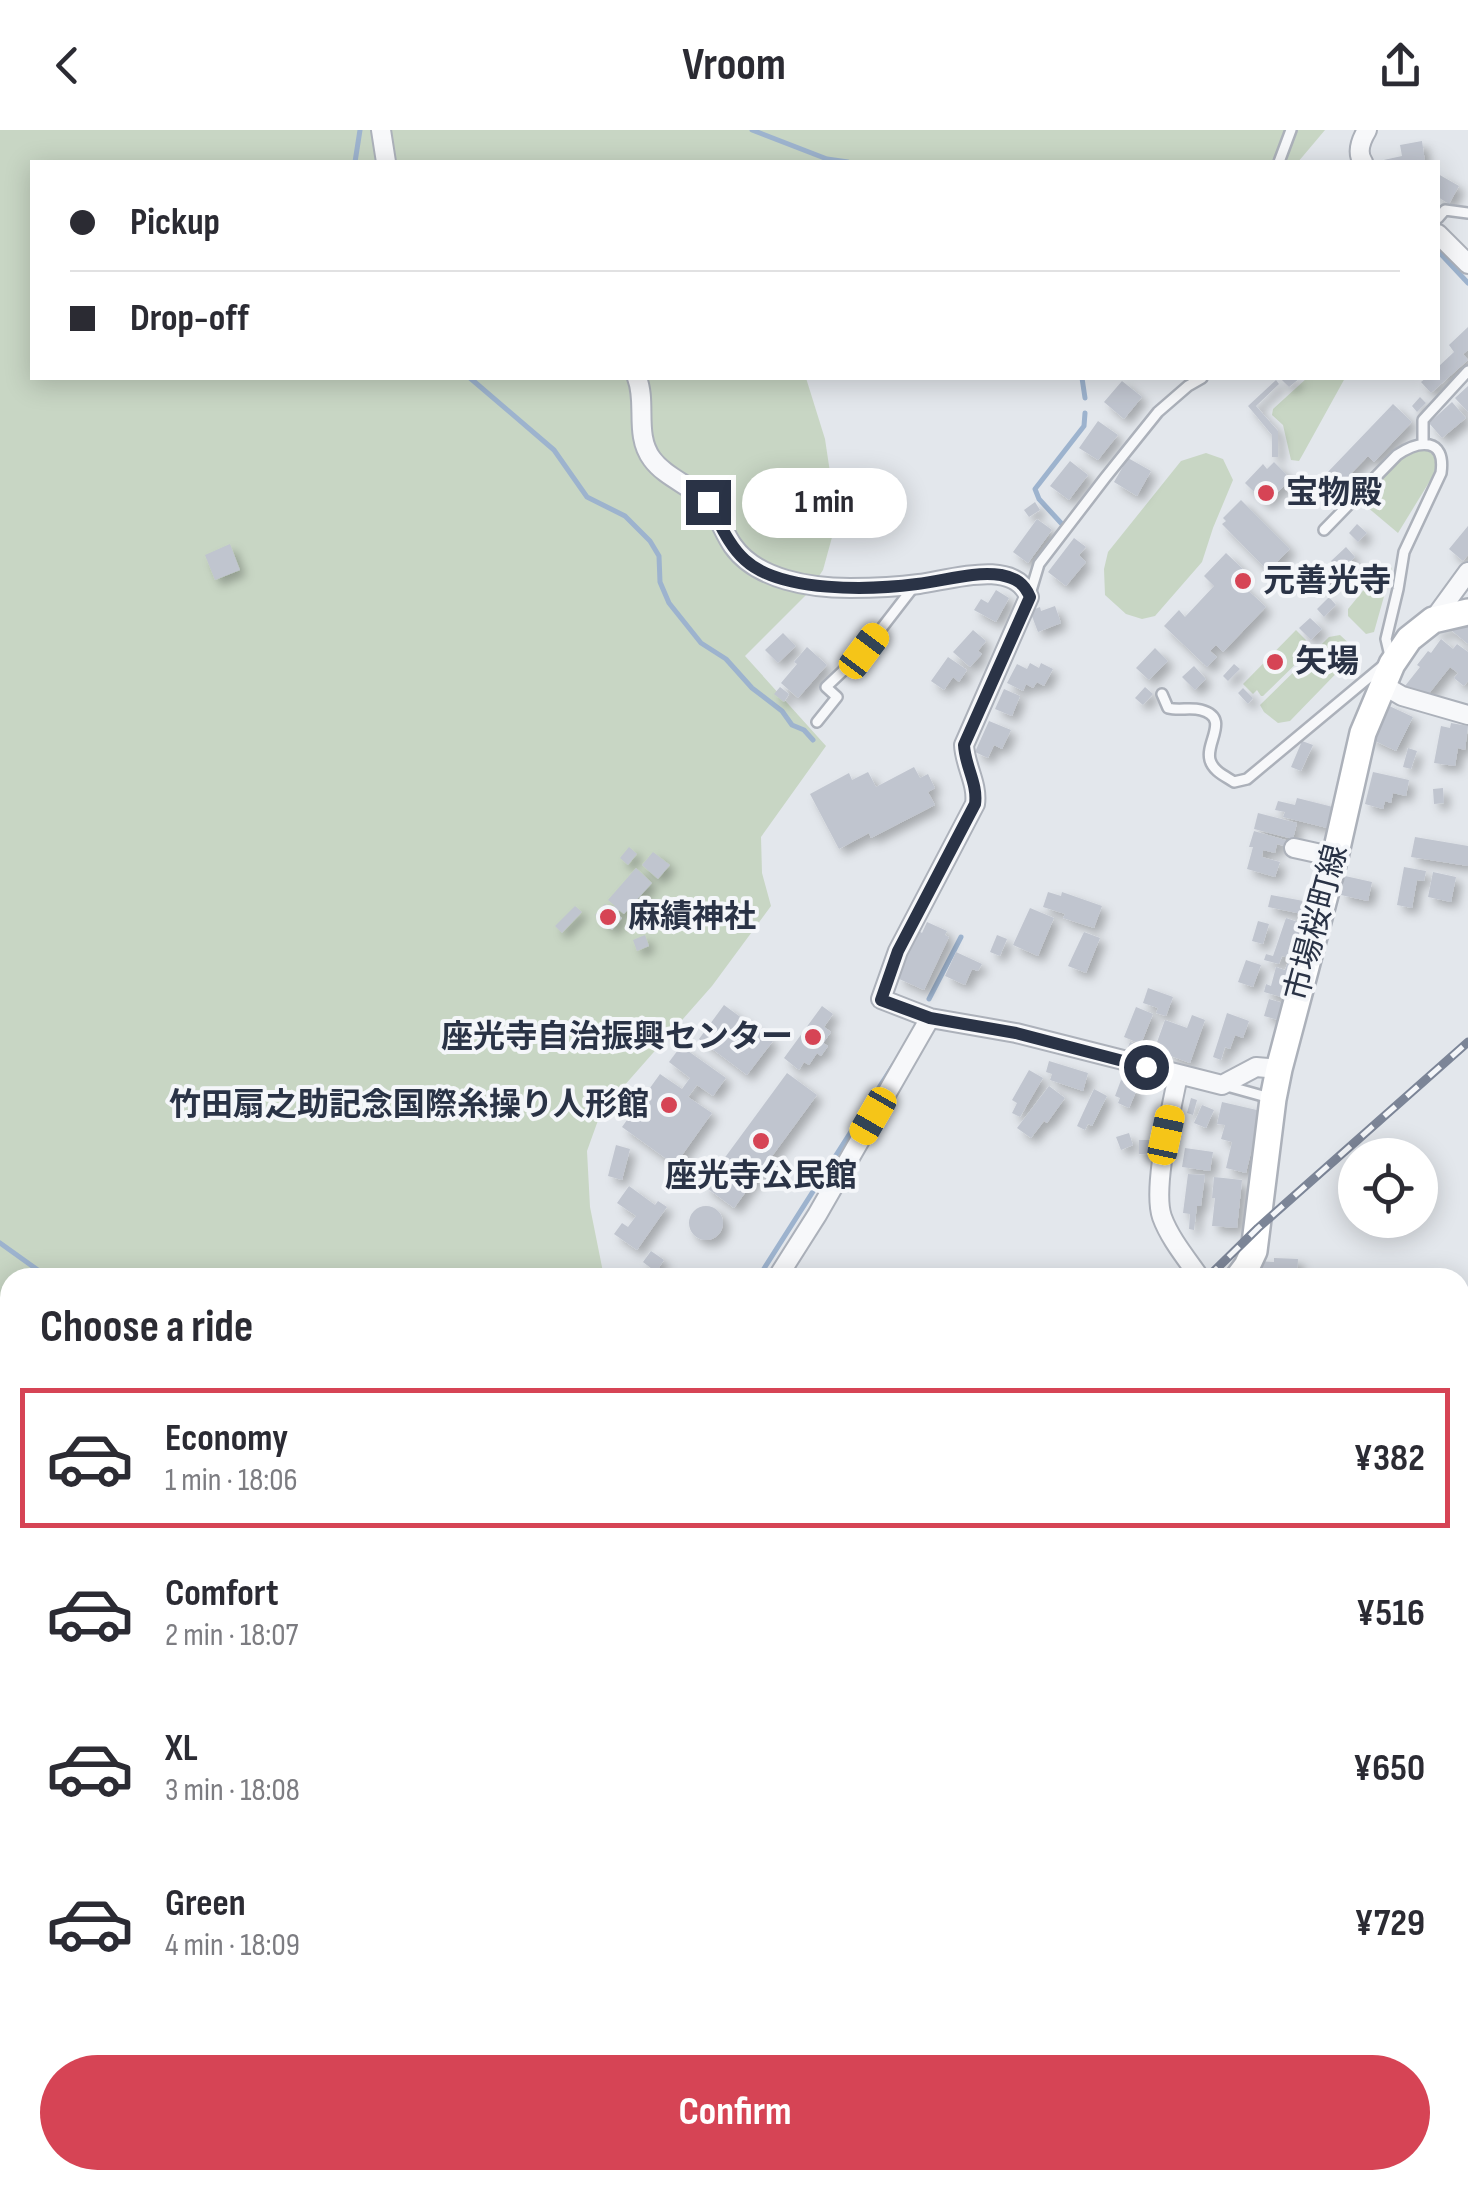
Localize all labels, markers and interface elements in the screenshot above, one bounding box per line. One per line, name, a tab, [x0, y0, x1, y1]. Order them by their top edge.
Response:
icon: back	[40, 38, 95, 93]
text: Vroom	[682, 38, 786, 93]
icon: share	[1373, 38, 1428, 93]
text: Pickup	[130, 200, 220, 245]
text: Drop-off	[130, 296, 249, 341]
callout: 1 min	[743, 467, 908, 537]
place label: 宝物殿	[1286, 474, 1382, 513]
route end	[686, 480, 731, 525]
marker: 宝物殿	[1255, 482, 1277, 504]
text: 1 min	[795, 483, 854, 522]
place label: 元善光寺	[1263, 562, 1391, 601]
marker: 元善光寺	[1232, 570, 1254, 592]
car	[834, 618, 894, 684]
place label: 矢場	[1295, 643, 1359, 682]
marker: 矢場	[1264, 651, 1286, 673]
street label: 市場桜町線	[1277, 841, 1357, 1005]
place label: 麻績神社	[628, 898, 756, 937]
marker: 麻績神社	[597, 906, 619, 928]
place label: 座光寺自治振興センター	[441, 1018, 793, 1057]
marker: 座光寺自治振興センター	[802, 1026, 824, 1048]
route start	[1124, 1045, 1169, 1090]
car	[845, 1083, 901, 1149]
place label: 竹田扇之助記念国際糸操り人形館	[169, 1086, 649, 1125]
marker: 竹田扇之助記念国際糸操り人形館	[658, 1094, 680, 1116]
car	[1145, 1103, 1187, 1167]
marker: 座光寺公民館	[750, 1130, 772, 1152]
map controls	[1338, 1138, 1438, 1238]
button: locate	[1338, 1138, 1438, 1238]
place label: 座光寺公民館	[665, 1157, 857, 1196]
text: Choose a ride	[40, 1300, 253, 1355]
icon: car	[45, 1413, 135, 1503]
text: Economy	[165, 1416, 288, 1461]
text: ¥382	[1354, 1436, 1425, 1481]
text: 1 min · 18:06	[165, 1461, 298, 1500]
icon: car	[45, 1568, 135, 1658]
text: Comfort	[165, 1571, 279, 1616]
text: ¥516	[1356, 1591, 1425, 1636]
text: 2 min · 18:07	[165, 1616, 298, 1655]
icon: car	[45, 1723, 135, 1813]
text: XL	[165, 1726, 198, 1771]
text: ¥650	[1353, 1746, 1425, 1791]
text: 3 min · 18:08	[165, 1771, 300, 1810]
icon: car	[45, 1878, 135, 1968]
text: Green	[165, 1881, 246, 1926]
text: ¥729	[1354, 1901, 1425, 1946]
text: 4 min · 18:09	[165, 1926, 300, 1965]
button: Confirm	[40, 2055, 1430, 2170]

